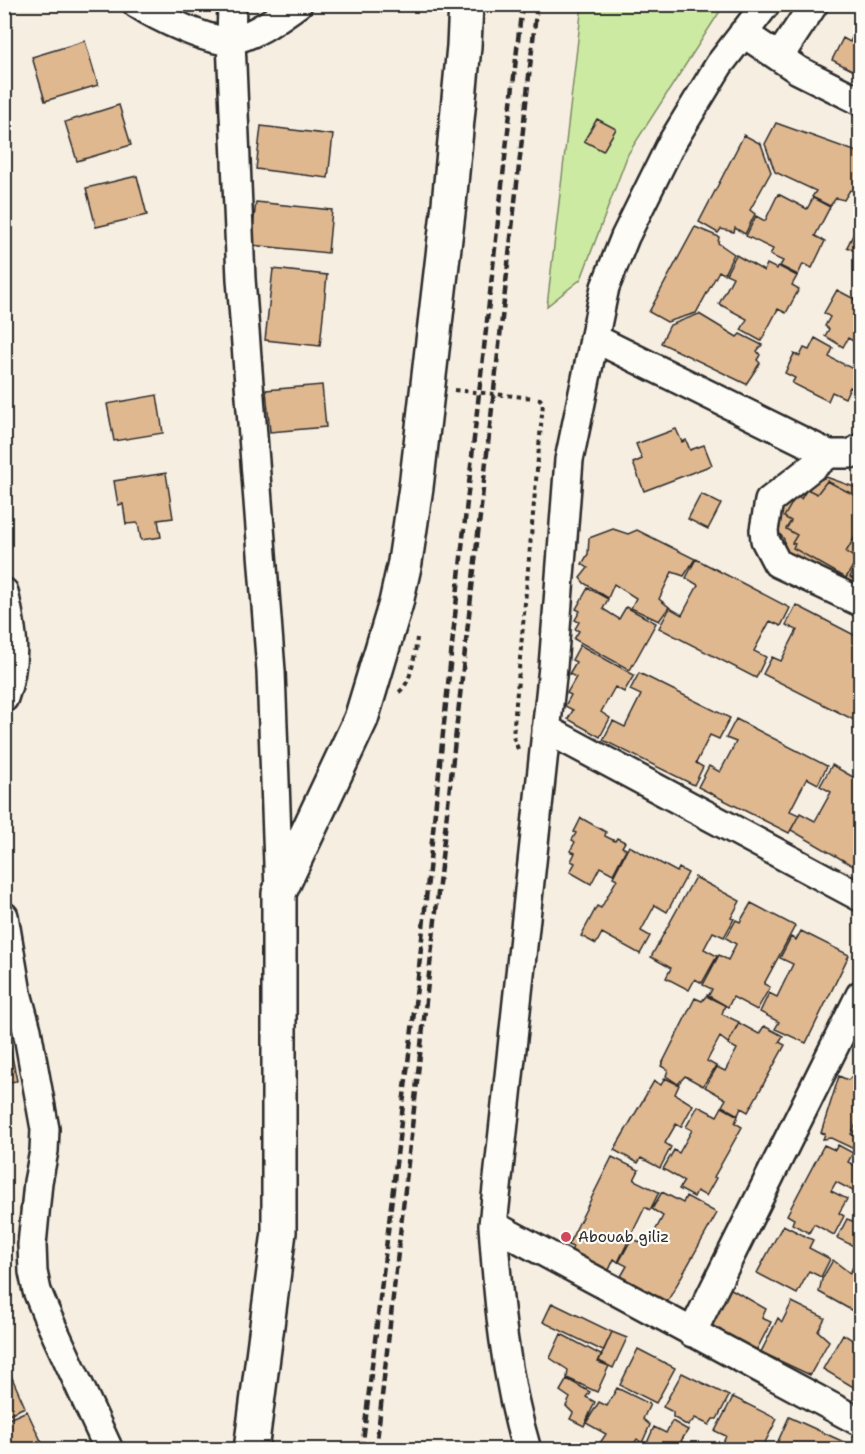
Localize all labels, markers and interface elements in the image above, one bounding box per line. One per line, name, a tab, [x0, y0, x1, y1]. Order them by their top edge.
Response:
place label: Abouab giliz	[578, 1227, 669, 1247]
marker: Abouab giliz	[559, 1230, 573, 1244]

